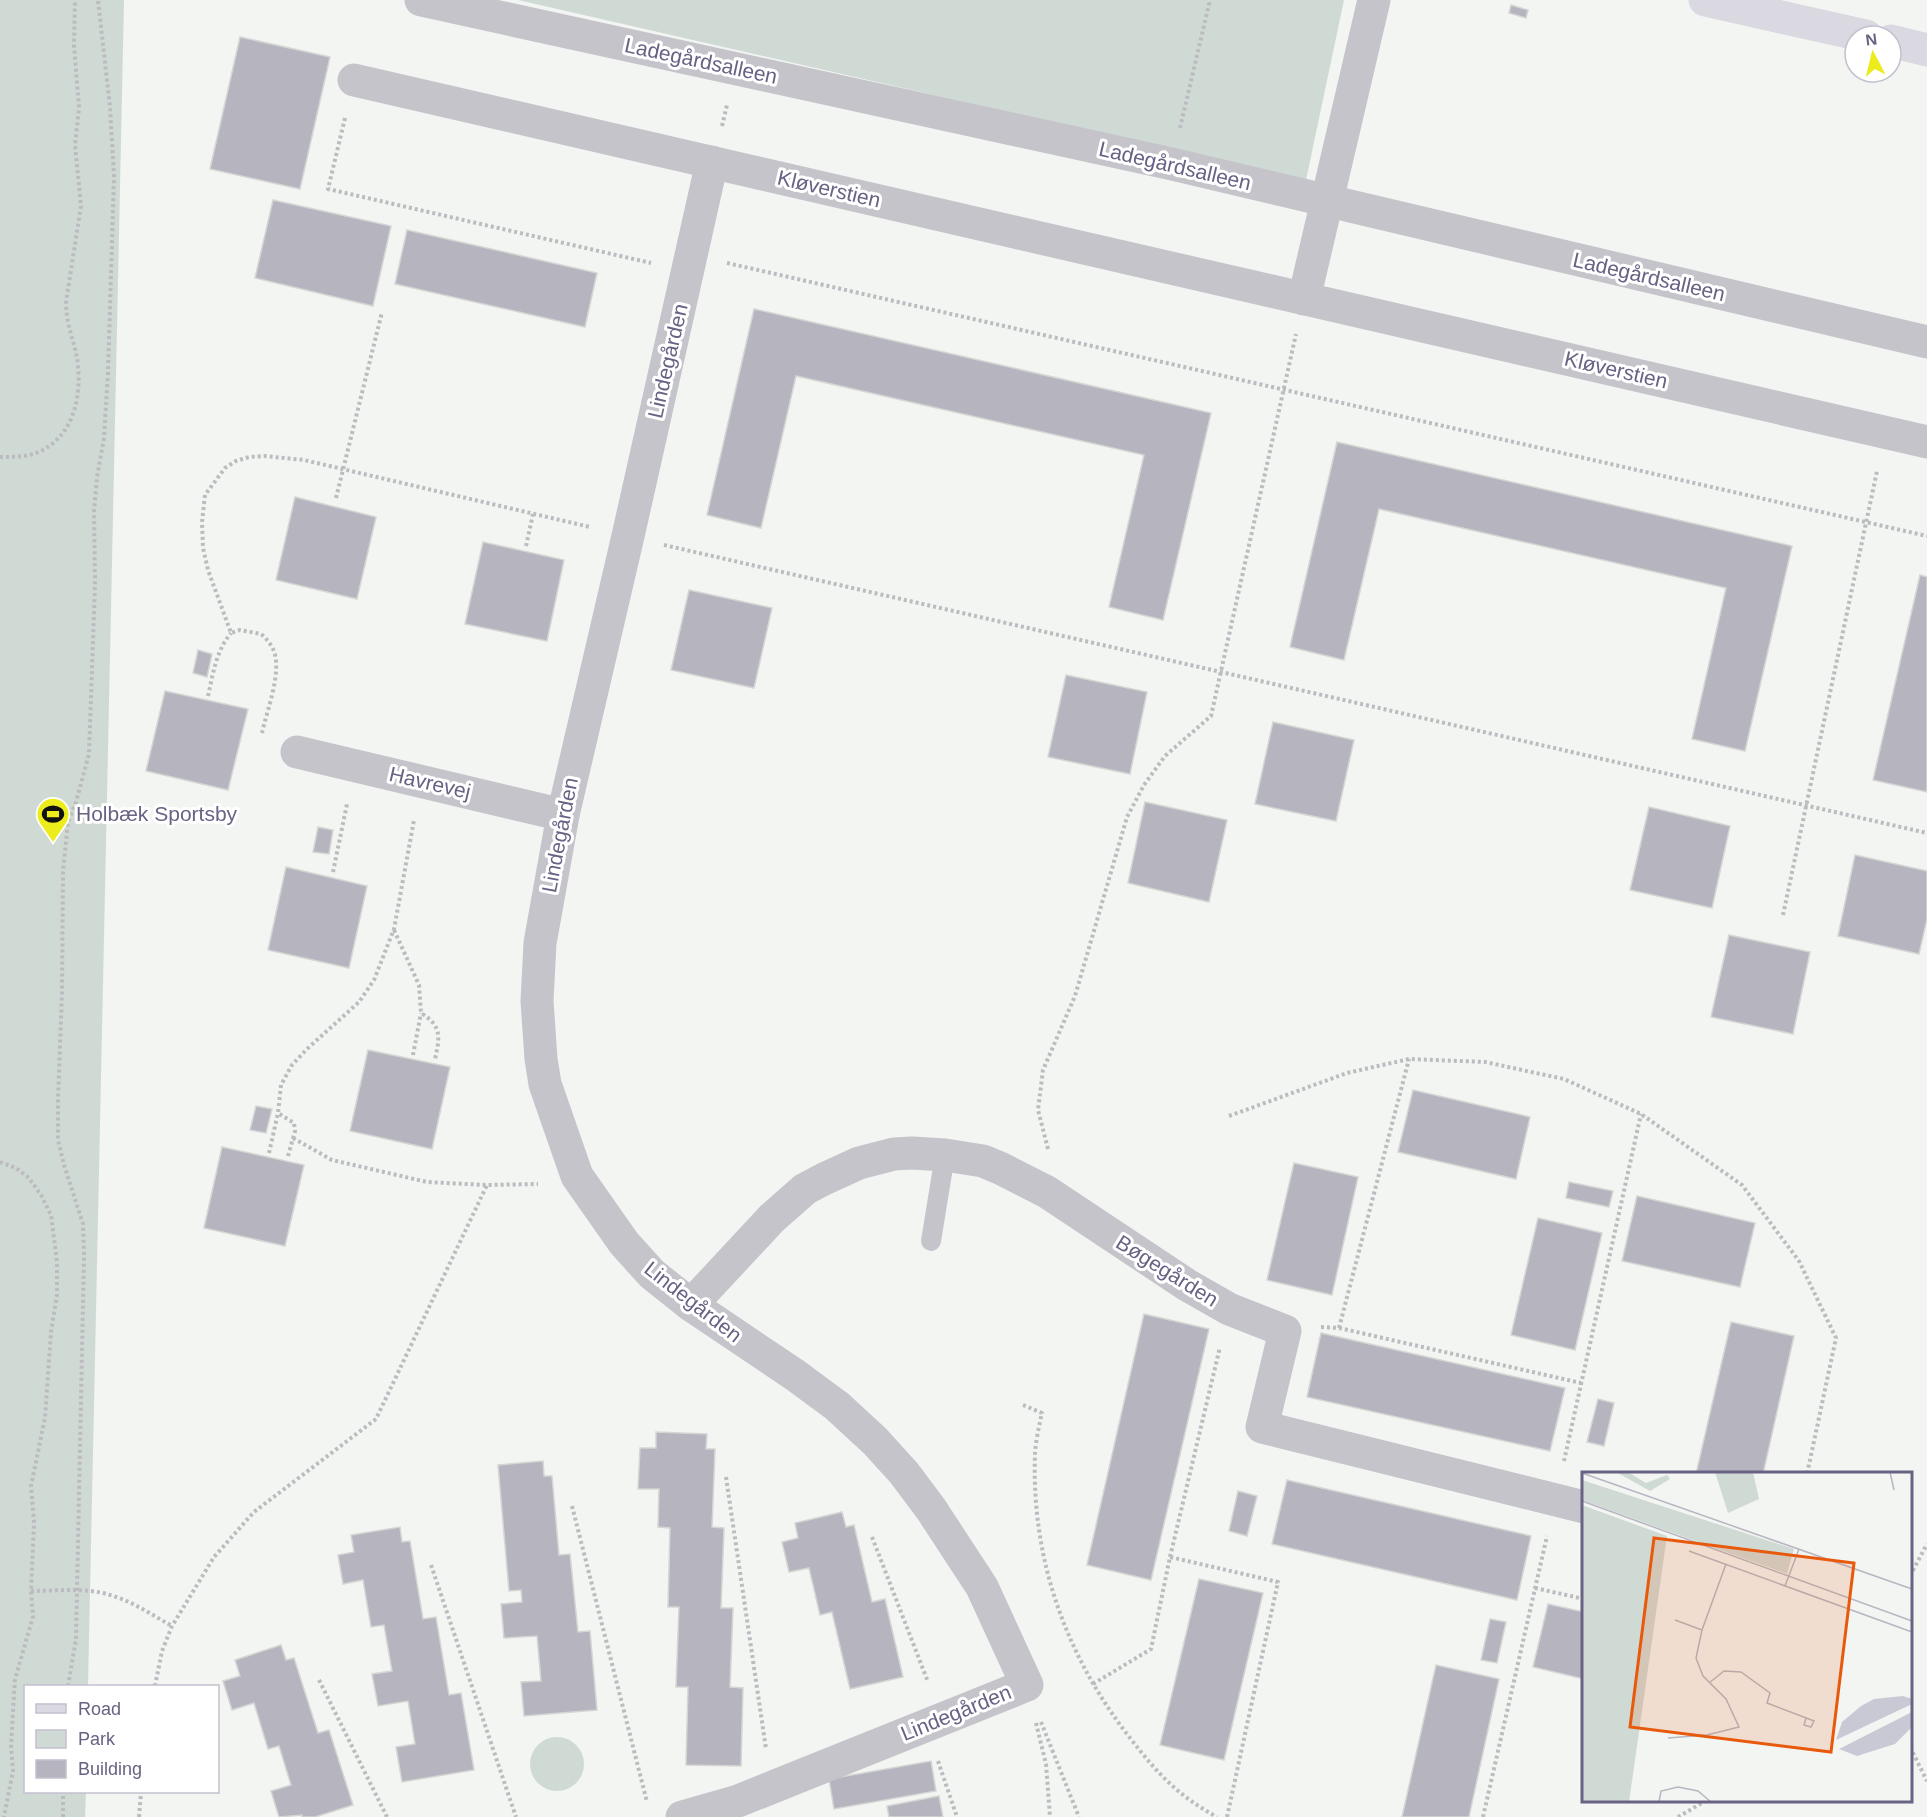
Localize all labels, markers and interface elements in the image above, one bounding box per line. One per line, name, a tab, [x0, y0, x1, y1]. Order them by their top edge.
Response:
north arrow	[1843, 24, 1903, 84]
text: N	[1864, 30, 1878, 49]
street label: Ladegårdsalleen	[623, 33, 779, 88]
street label: Ladegårdsalleen	[1097, 137, 1253, 194]
street label: Kløverstien	[775, 165, 883, 212]
street label: Ladegårdsalleen	[1571, 248, 1727, 305]
street label: Lindegården	[643, 301, 692, 420]
street label: Kløverstien	[1562, 346, 1670, 393]
street label: Havrevej	[387, 762, 473, 803]
street label: Lindegården	[537, 775, 582, 894]
sports icon: Holbæk Sportsby	[35, 796, 71, 843]
place label: Holbæk Sportsby	[76, 802, 238, 825]
street label: Bøgegården	[1112, 1230, 1222, 1311]
street label: Lindegården	[640, 1257, 746, 1347]
inset map	[1582, 1472, 1912, 1802]
street label: Lindegården	[897, 1680, 1014, 1745]
legend	[24, 1685, 219, 1793]
text: Road	[78, 1699, 121, 1719]
text: Park	[78, 1729, 116, 1749]
text: Building	[78, 1759, 142, 1779]

